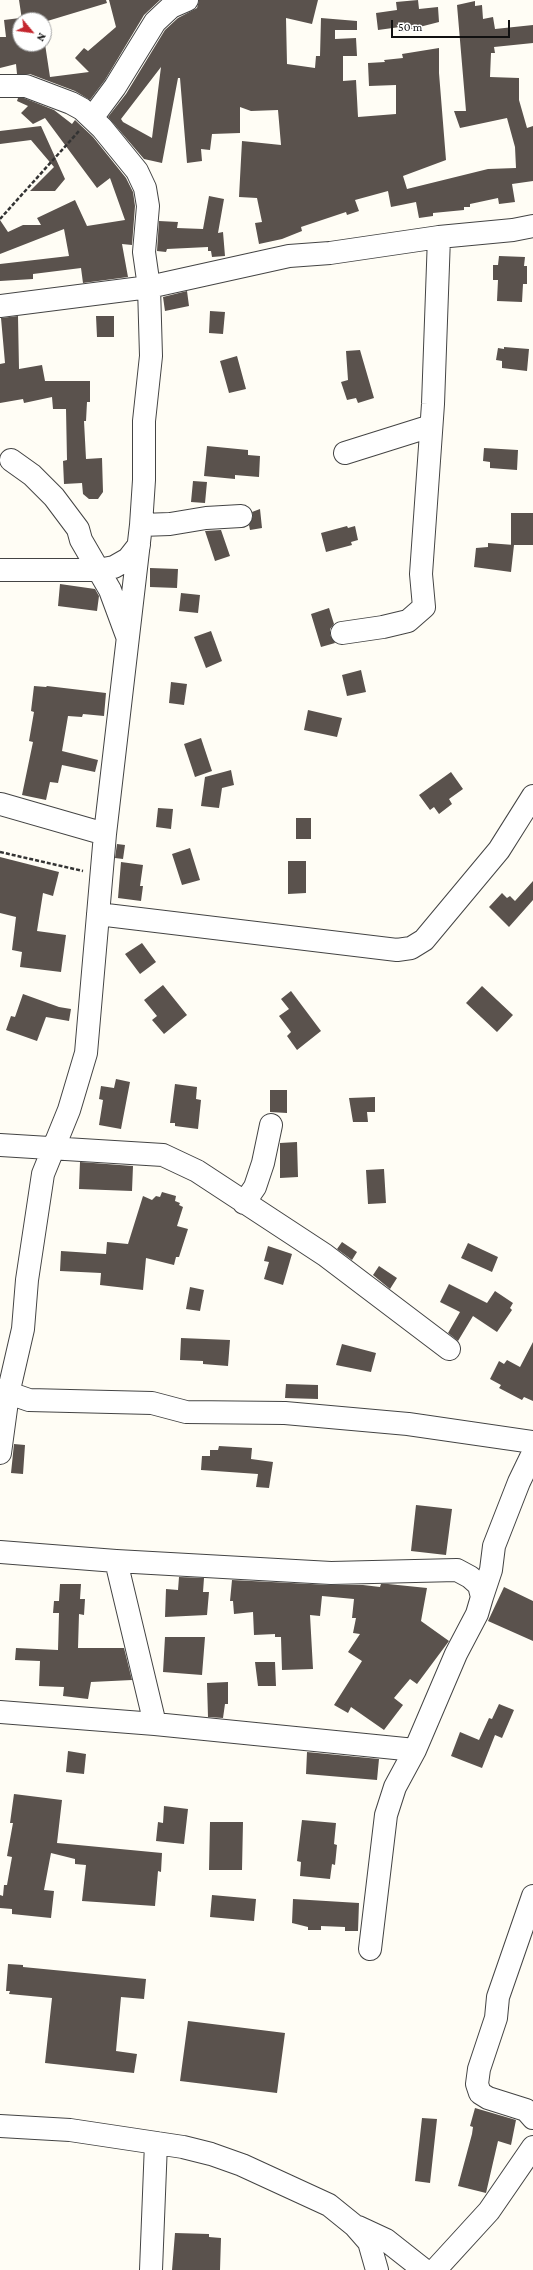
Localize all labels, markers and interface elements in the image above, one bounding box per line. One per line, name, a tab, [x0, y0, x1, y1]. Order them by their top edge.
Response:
north arrow	[12, 12, 52, 52]
scale bar	[393, 12, 512, 38]
text: 50 m	[398, 20, 422, 34]
text: N	[35, 31, 49, 44]

